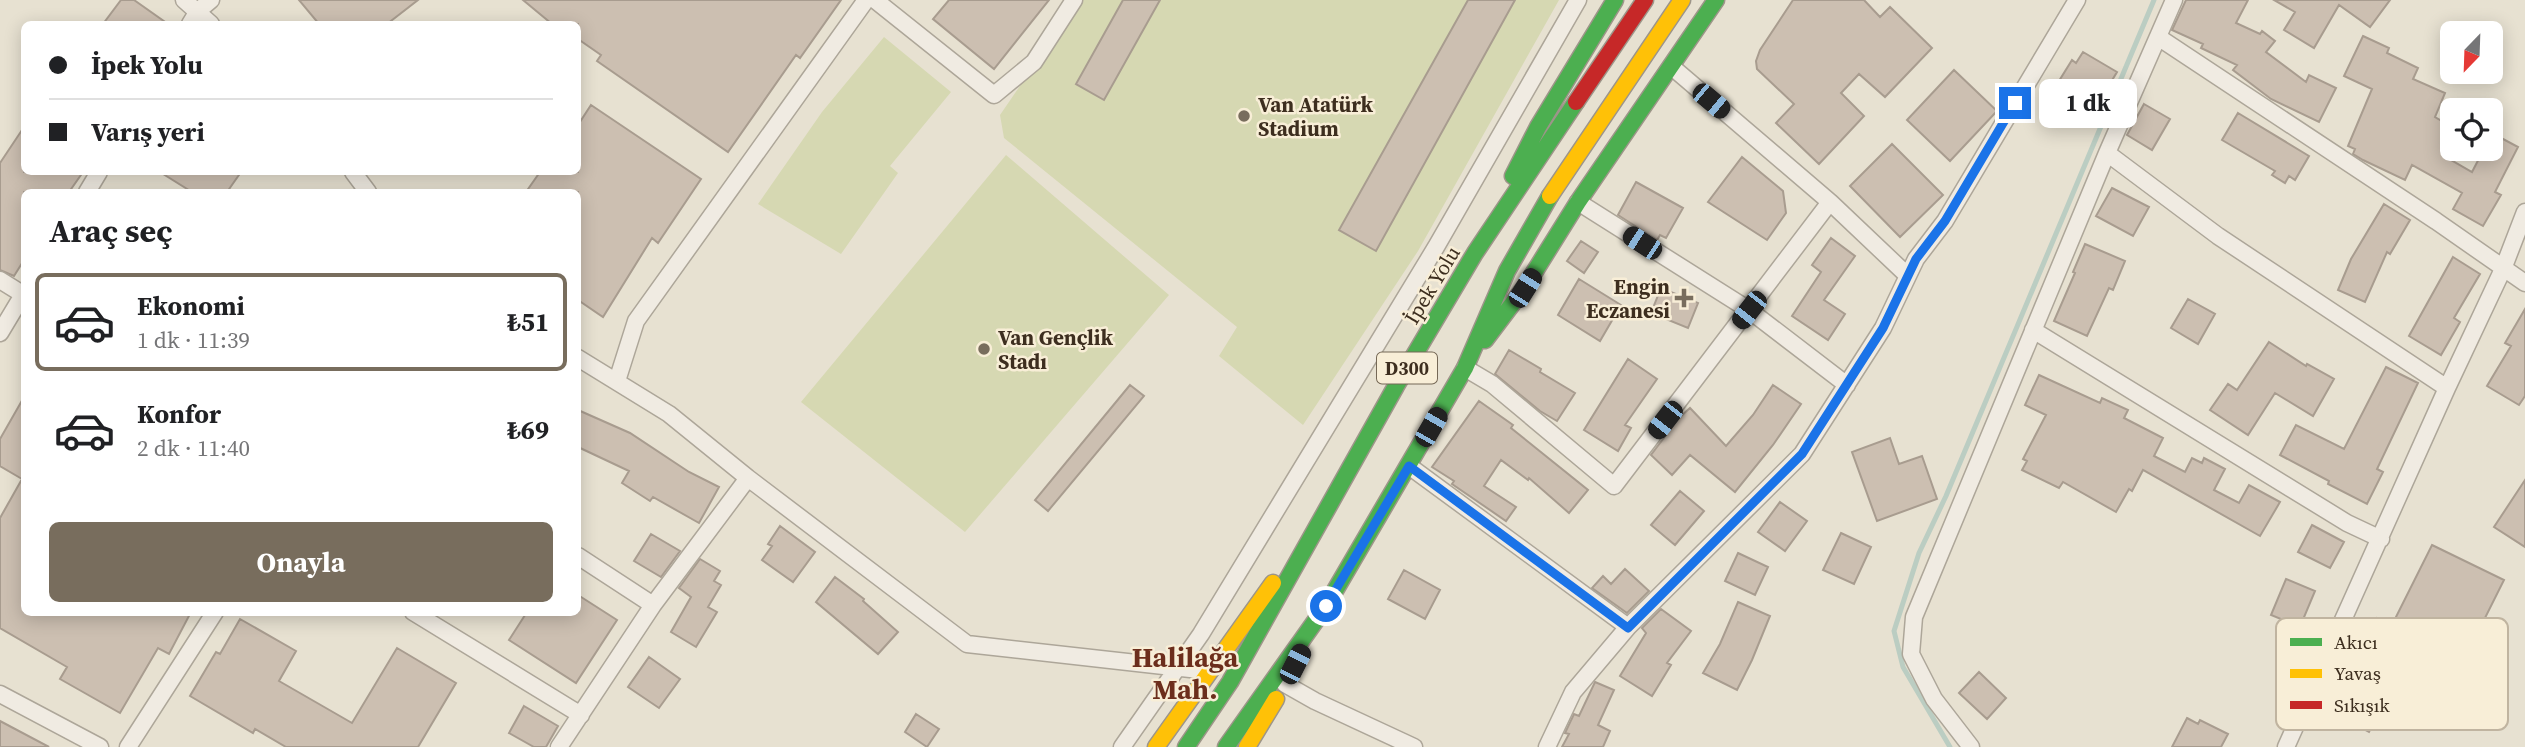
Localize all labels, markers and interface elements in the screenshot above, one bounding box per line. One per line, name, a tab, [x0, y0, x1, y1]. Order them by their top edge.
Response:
north arrow	[2440, 21, 2502, 84]
map controls	[2440, 21, 2503, 161]
text: İpek Yolu	[91, 47, 203, 83]
callout: 1 dk	[2039, 78, 2138, 128]
car	[1689, 79, 1734, 123]
route end	[1999, 87, 2031, 119]
text: 1 dk	[2066, 87, 2110, 119]
place label: Van Atatürk Stadium	[1258, 90, 1373, 143]
button: locate	[2440, 98, 2503, 161]
marker: Van Atatürk Stadium	[1236, 108, 1252, 124]
text: Varış yeri	[91, 114, 205, 150]
text: Araç seç	[49, 209, 173, 253]
car	[1619, 223, 1666, 263]
street label: İpek Yolu	[1397, 240, 1467, 330]
car	[1505, 265, 1546, 311]
place label: Engin Eczanesi	[1586, 272, 1670, 325]
car	[1728, 287, 1771, 333]
text: Ekonomi	[137, 288, 245, 324]
marker: Engin Eczanesi	[1676, 290, 1692, 306]
icon: car	[53, 291, 116, 354]
text: ₺51	[507, 304, 549, 340]
place label: Van Gençlik Stadı	[998, 323, 1113, 376]
text: 1 dk · 11:39	[137, 324, 250, 356]
marker: Van Gençlik Stadı	[976, 341, 992, 357]
road number: D300	[1377, 352, 1437, 384]
text: Konfor	[137, 396, 221, 432]
car	[1644, 397, 1687, 443]
icon: car	[53, 399, 116, 462]
car	[1412, 404, 1451, 450]
text: ₺69	[507, 412, 549, 448]
text: 2 dk · 11:40	[137, 432, 250, 464]
button: Onayla	[49, 522, 553, 602]
route start	[1310, 590, 1342, 622]
legend	[2276, 618, 2508, 730]
text: Akıcı	[2334, 629, 2378, 655]
district label: Halilağa Mah.	[1132, 638, 1238, 708]
car	[1277, 641, 1314, 687]
text: Yavaş	[2334, 660, 2381, 686]
text: Sıkışık	[2334, 692, 2390, 718]

